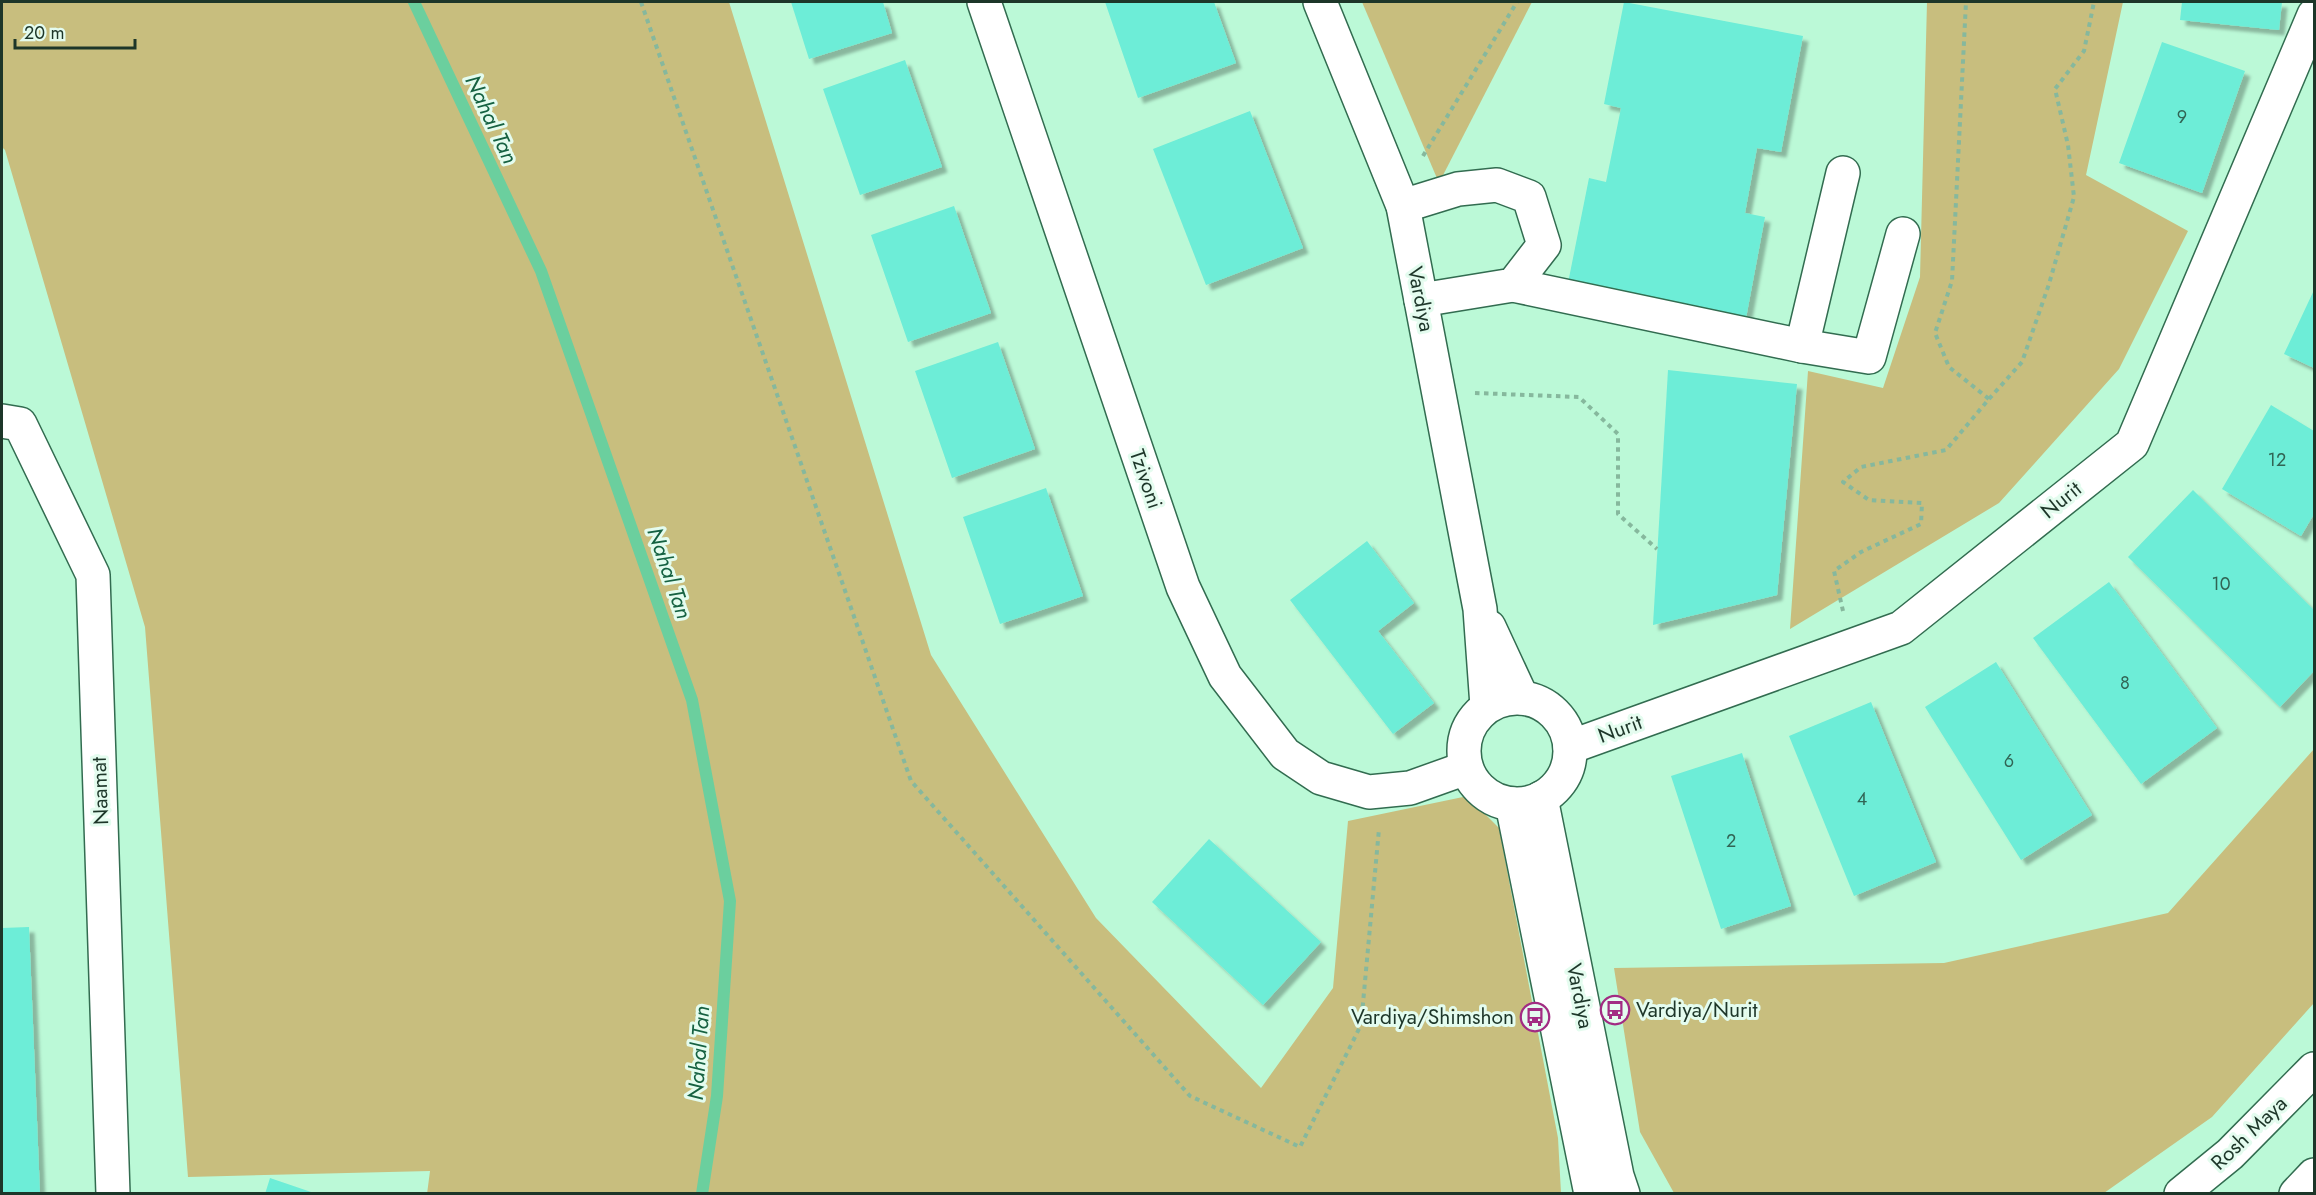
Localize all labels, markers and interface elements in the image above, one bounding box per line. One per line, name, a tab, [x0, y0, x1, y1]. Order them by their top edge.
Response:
scale bar	[15, 12, 135, 50]
text: 20 m	[24, 20, 64, 46]
water label: Nahal Tan	[457, 69, 527, 169]
house number: 9	[2177, 104, 2187, 130]
street label: Vardiya	[1400, 264, 1442, 334]
street label: Tzivoni	[1122, 445, 1170, 513]
house number: 12	[2268, 447, 2286, 473]
street label: Nurit	[2034, 474, 2088, 526]
water label: Nahal Tan	[639, 523, 701, 623]
house number: 10	[2212, 571, 2231, 597]
house number: 8	[2120, 670, 2130, 696]
street label: Nurit	[1594, 707, 1646, 751]
house number: 6	[2004, 748, 2014, 774]
street label: Naamat	[84, 756, 116, 826]
house number: 4	[1857, 786, 1867, 812]
house number: 2	[1726, 828, 1736, 854]
street label: Vardiya	[1559, 961, 1601, 1031]
bus stop icon: Vardiya/Nurit	[1599, 994, 1631, 1026]
place label: Vardiya/Nurit	[1636, 995, 1758, 1025]
bus stop icon: Vardiya/Shimshon	[1519, 1001, 1551, 1033]
place label: Vardiya/Shimshon	[1351, 1002, 1514, 1032]
water label: Nahal Tan	[679, 1005, 717, 1101]
street label: Rosh Maya	[2204, 1089, 2294, 1177]

